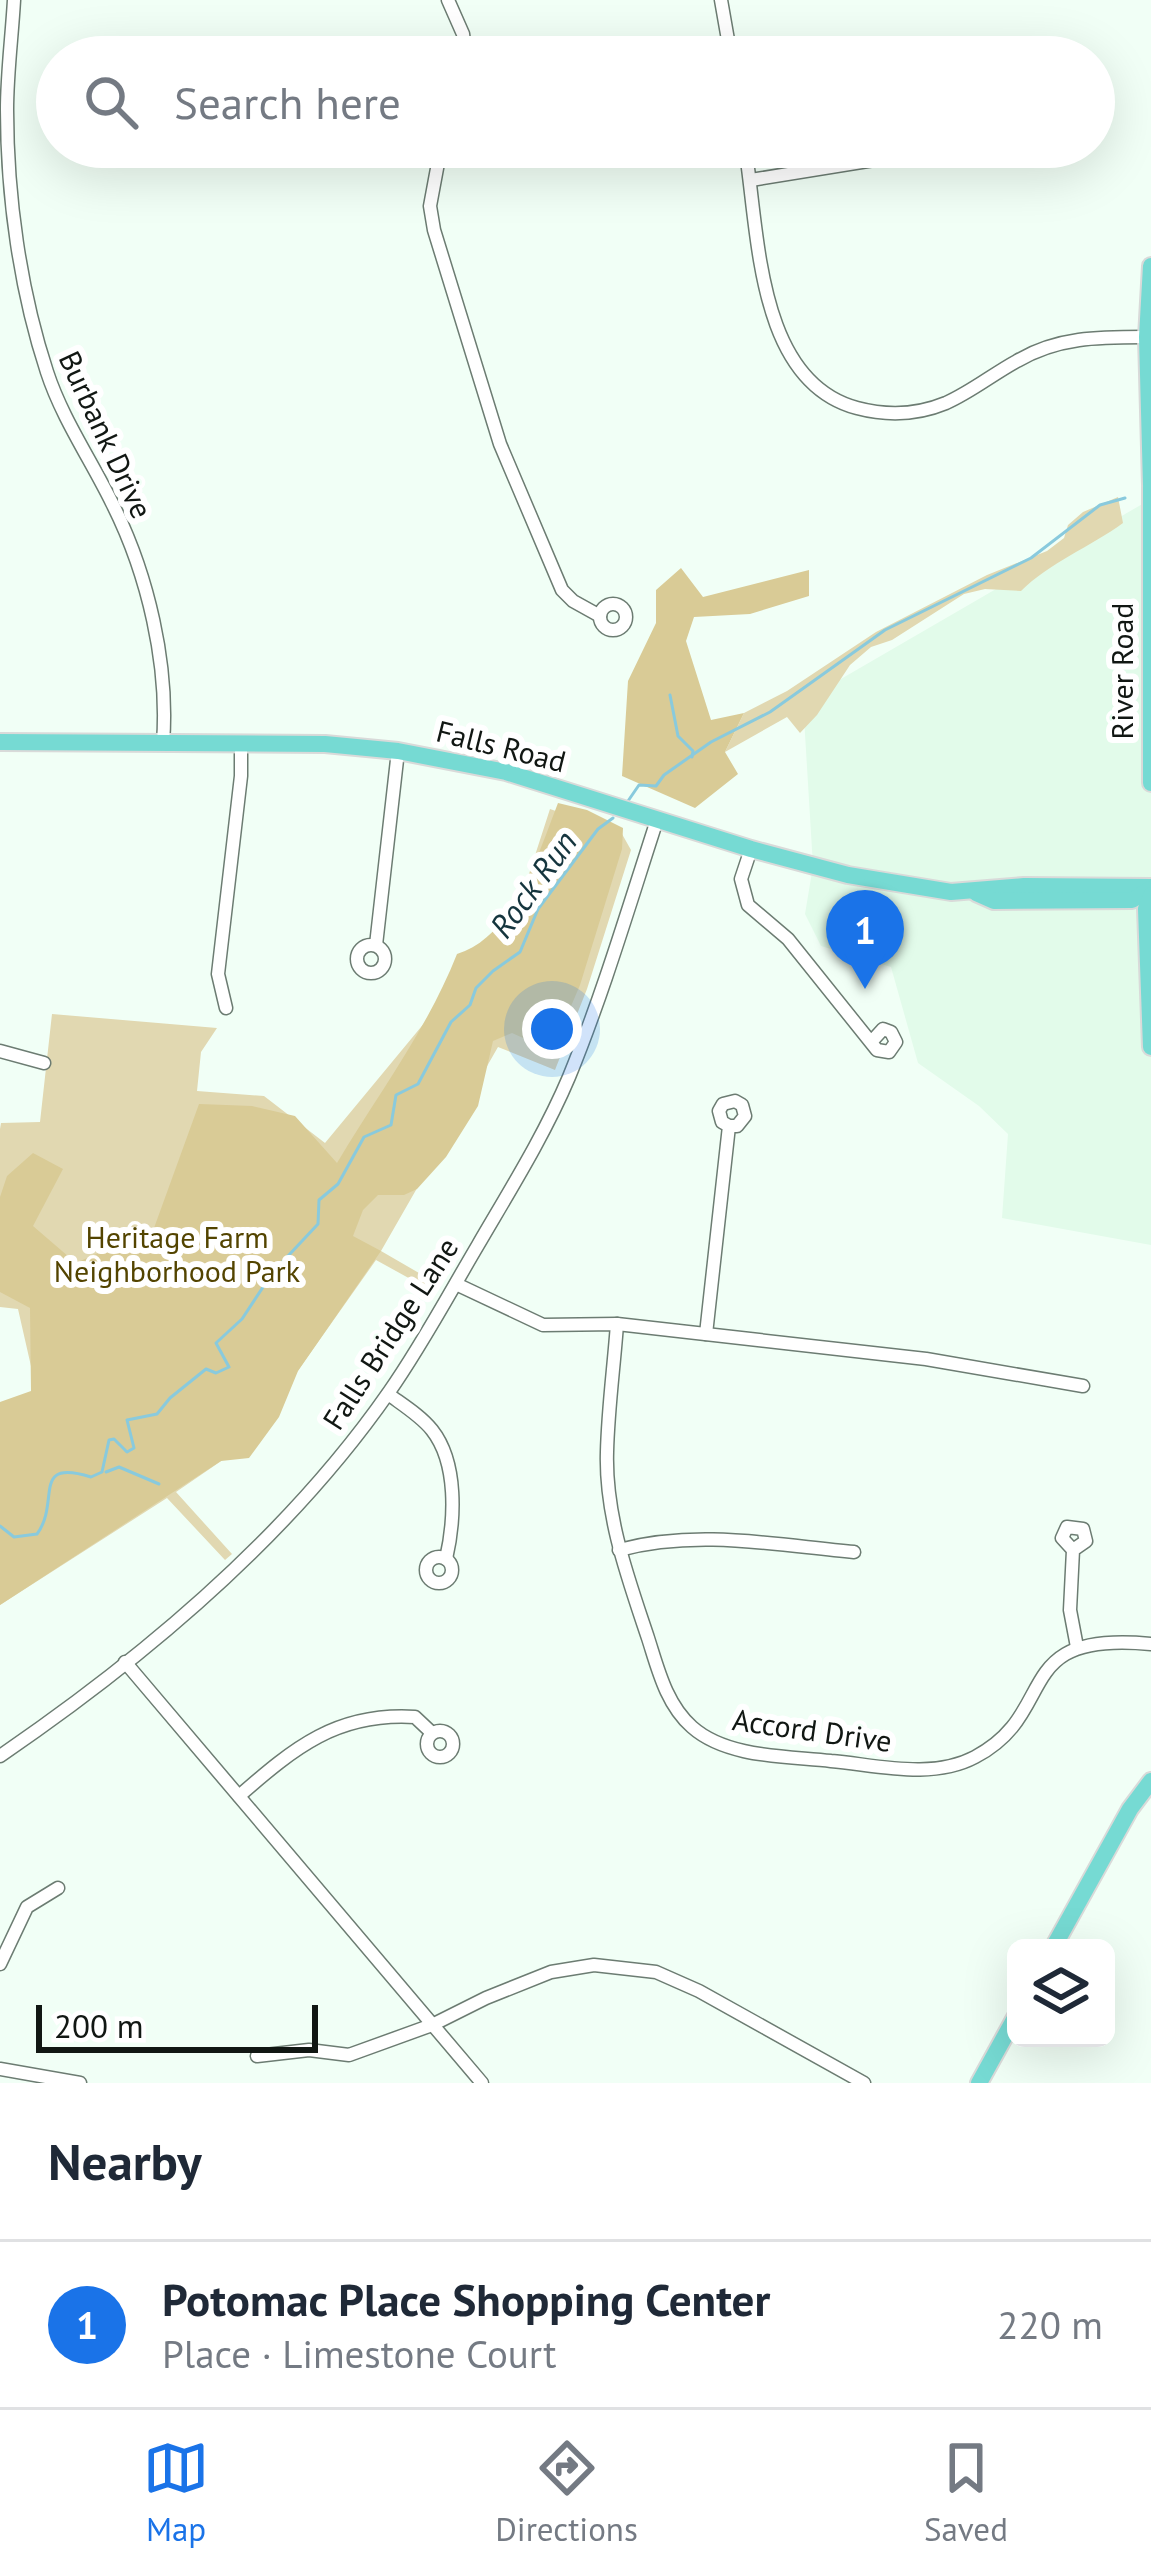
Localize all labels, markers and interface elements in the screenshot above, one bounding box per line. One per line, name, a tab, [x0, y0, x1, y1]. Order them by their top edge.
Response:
search box	[36, 36, 1115, 168]
icon: search	[78, 69, 144, 135]
text: Search here	[174, 73, 401, 131]
street label: Burbank Drive	[51, 345, 162, 524]
street label: River Road	[1102, 603, 1141, 739]
street label: Falls Road	[433, 711, 570, 780]
water label: Rock Run	[479, 822, 586, 946]
pin: 1	[826, 890, 904, 989]
your location	[522, 999, 582, 1059]
park label: Heritage Farm Neighborhood Park	[54, 1217, 301, 1290]
street label: Falls Bridge Lane	[313, 1230, 466, 1437]
street label: Accord Drive	[730, 1699, 894, 1760]
map controls	[1007, 1939, 1115, 2047]
button: layers	[1007, 1939, 1115, 2047]
scale bar	[36, 1999, 318, 2052]
text: 200 m	[54, 2004, 144, 2047]
text: Nearby	[48, 2128, 202, 2194]
text: Potomac Place Shopping Center	[162, 2270, 770, 2328]
text: 1	[76, 2299, 98, 2350]
text: 220 m	[997, 2299, 1103, 2350]
text: Place · Limestone Court	[162, 2328, 557, 2379]
tab: Map	[143, 2435, 209, 2550]
tab: Directions	[495, 2435, 638, 2550]
tab: Saved	[924, 2435, 1008, 2550]

